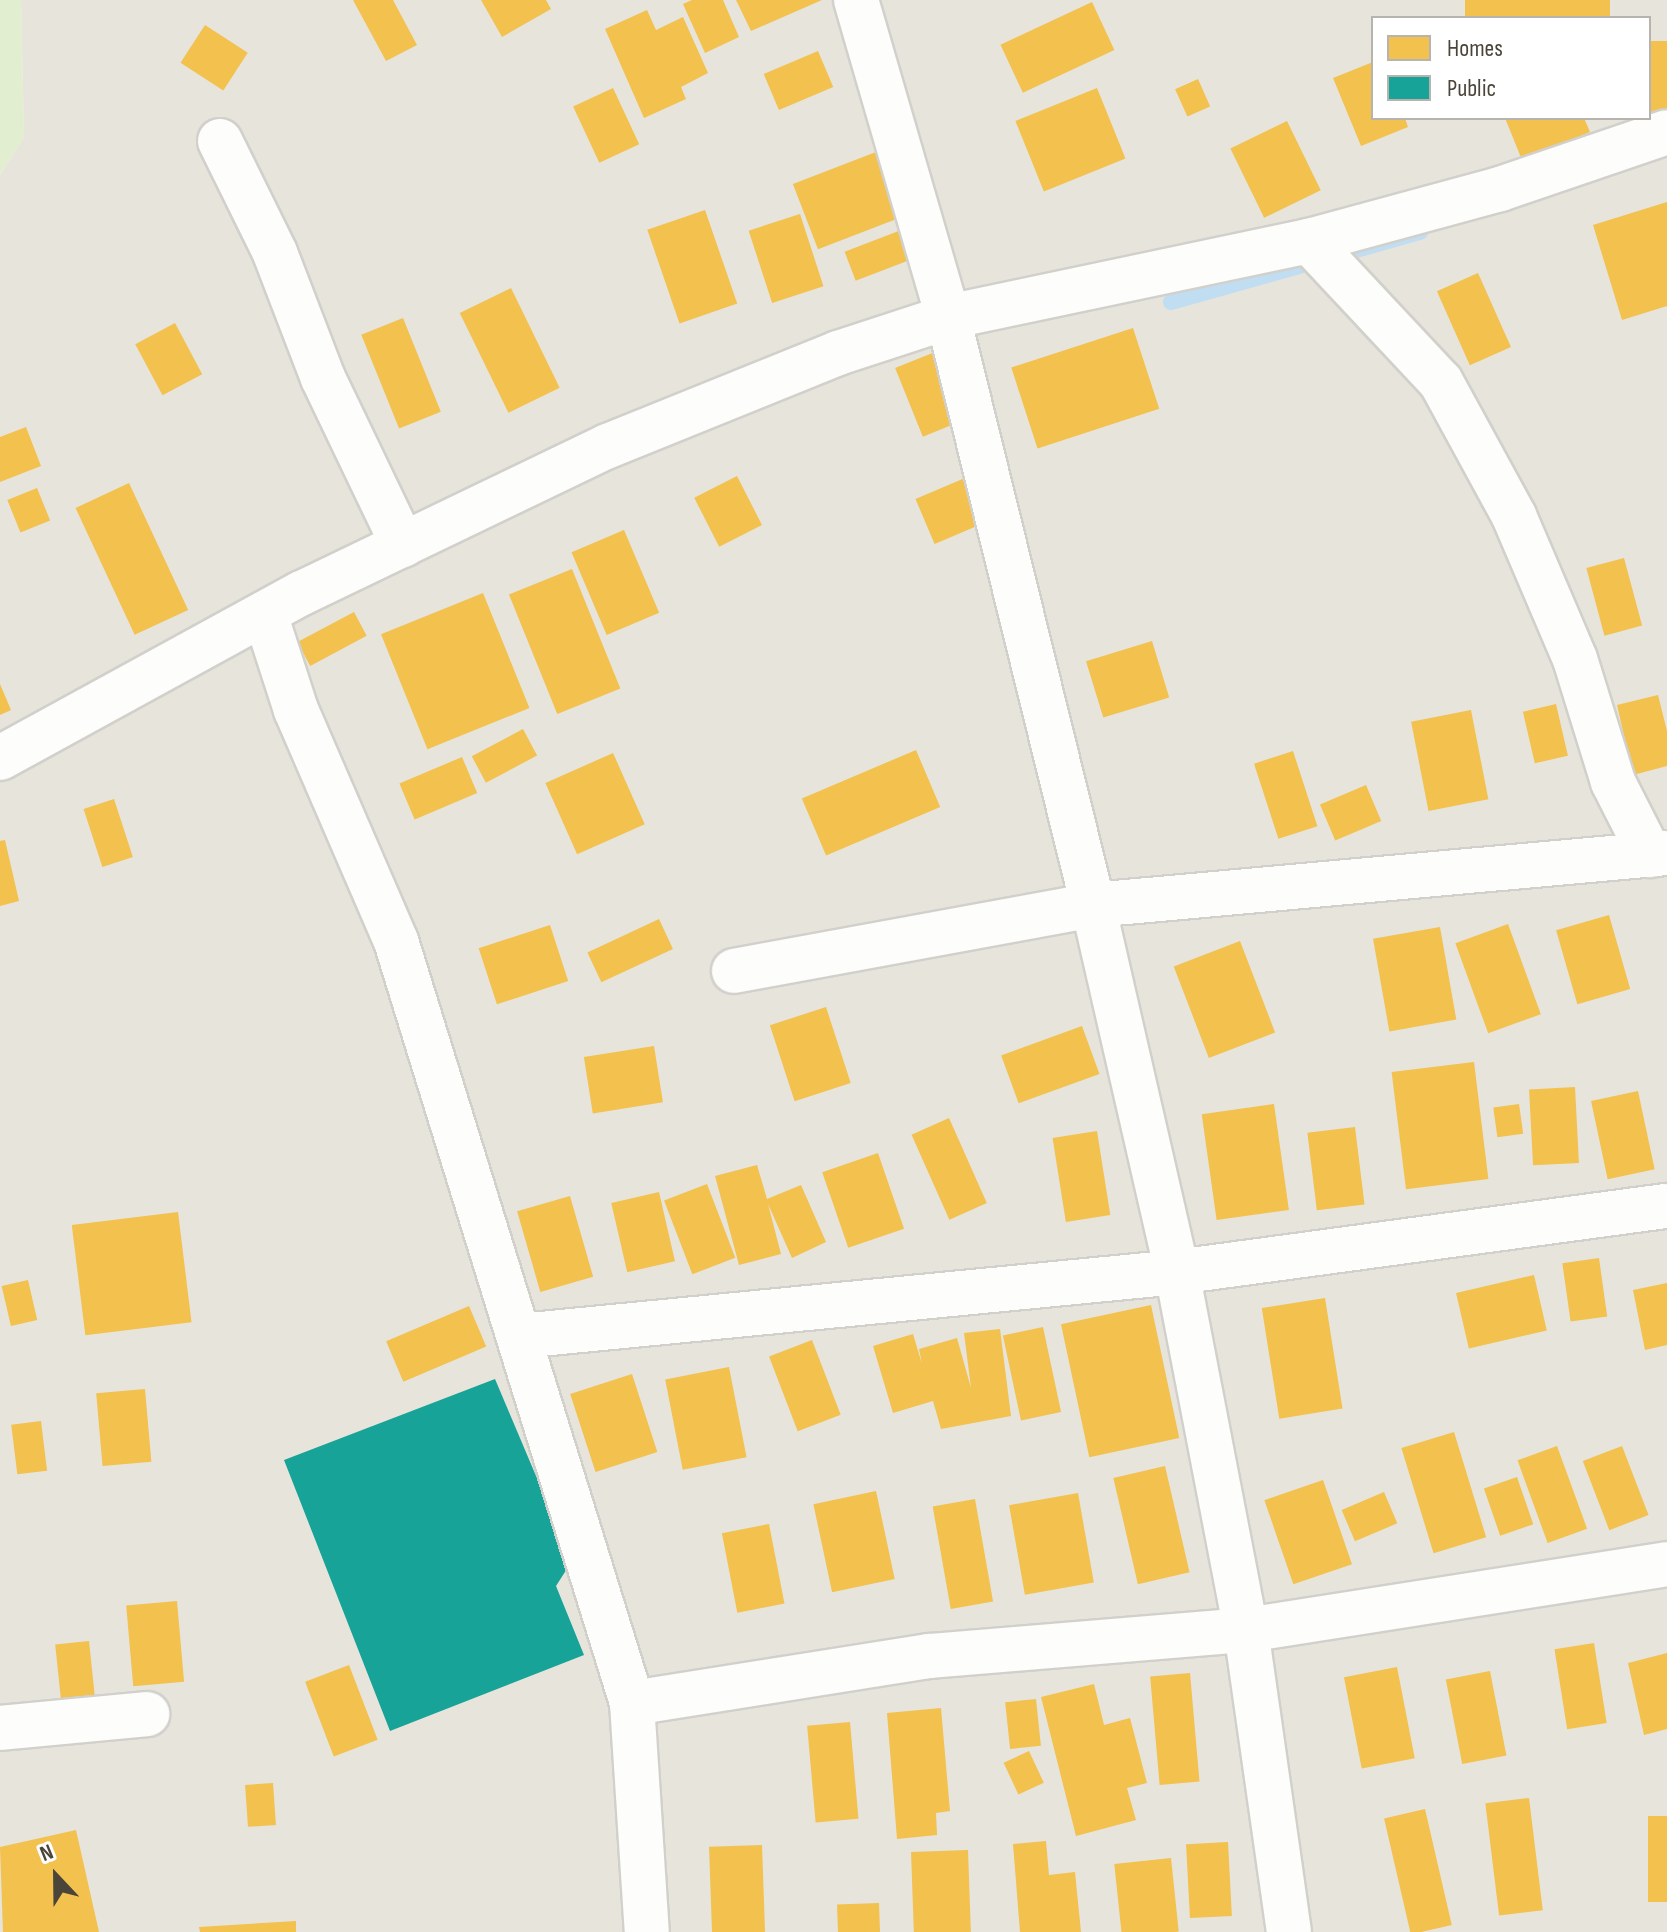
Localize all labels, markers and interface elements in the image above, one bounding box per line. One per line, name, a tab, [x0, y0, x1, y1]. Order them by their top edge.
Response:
legend	[1371, 16, 1651, 120]
text: Homes	[1447, 34, 1503, 63]
text: Public	[1447, 74, 1496, 103]
north arrow	[16, 1836, 96, 1916]
text: N	[36, 1839, 57, 1868]

